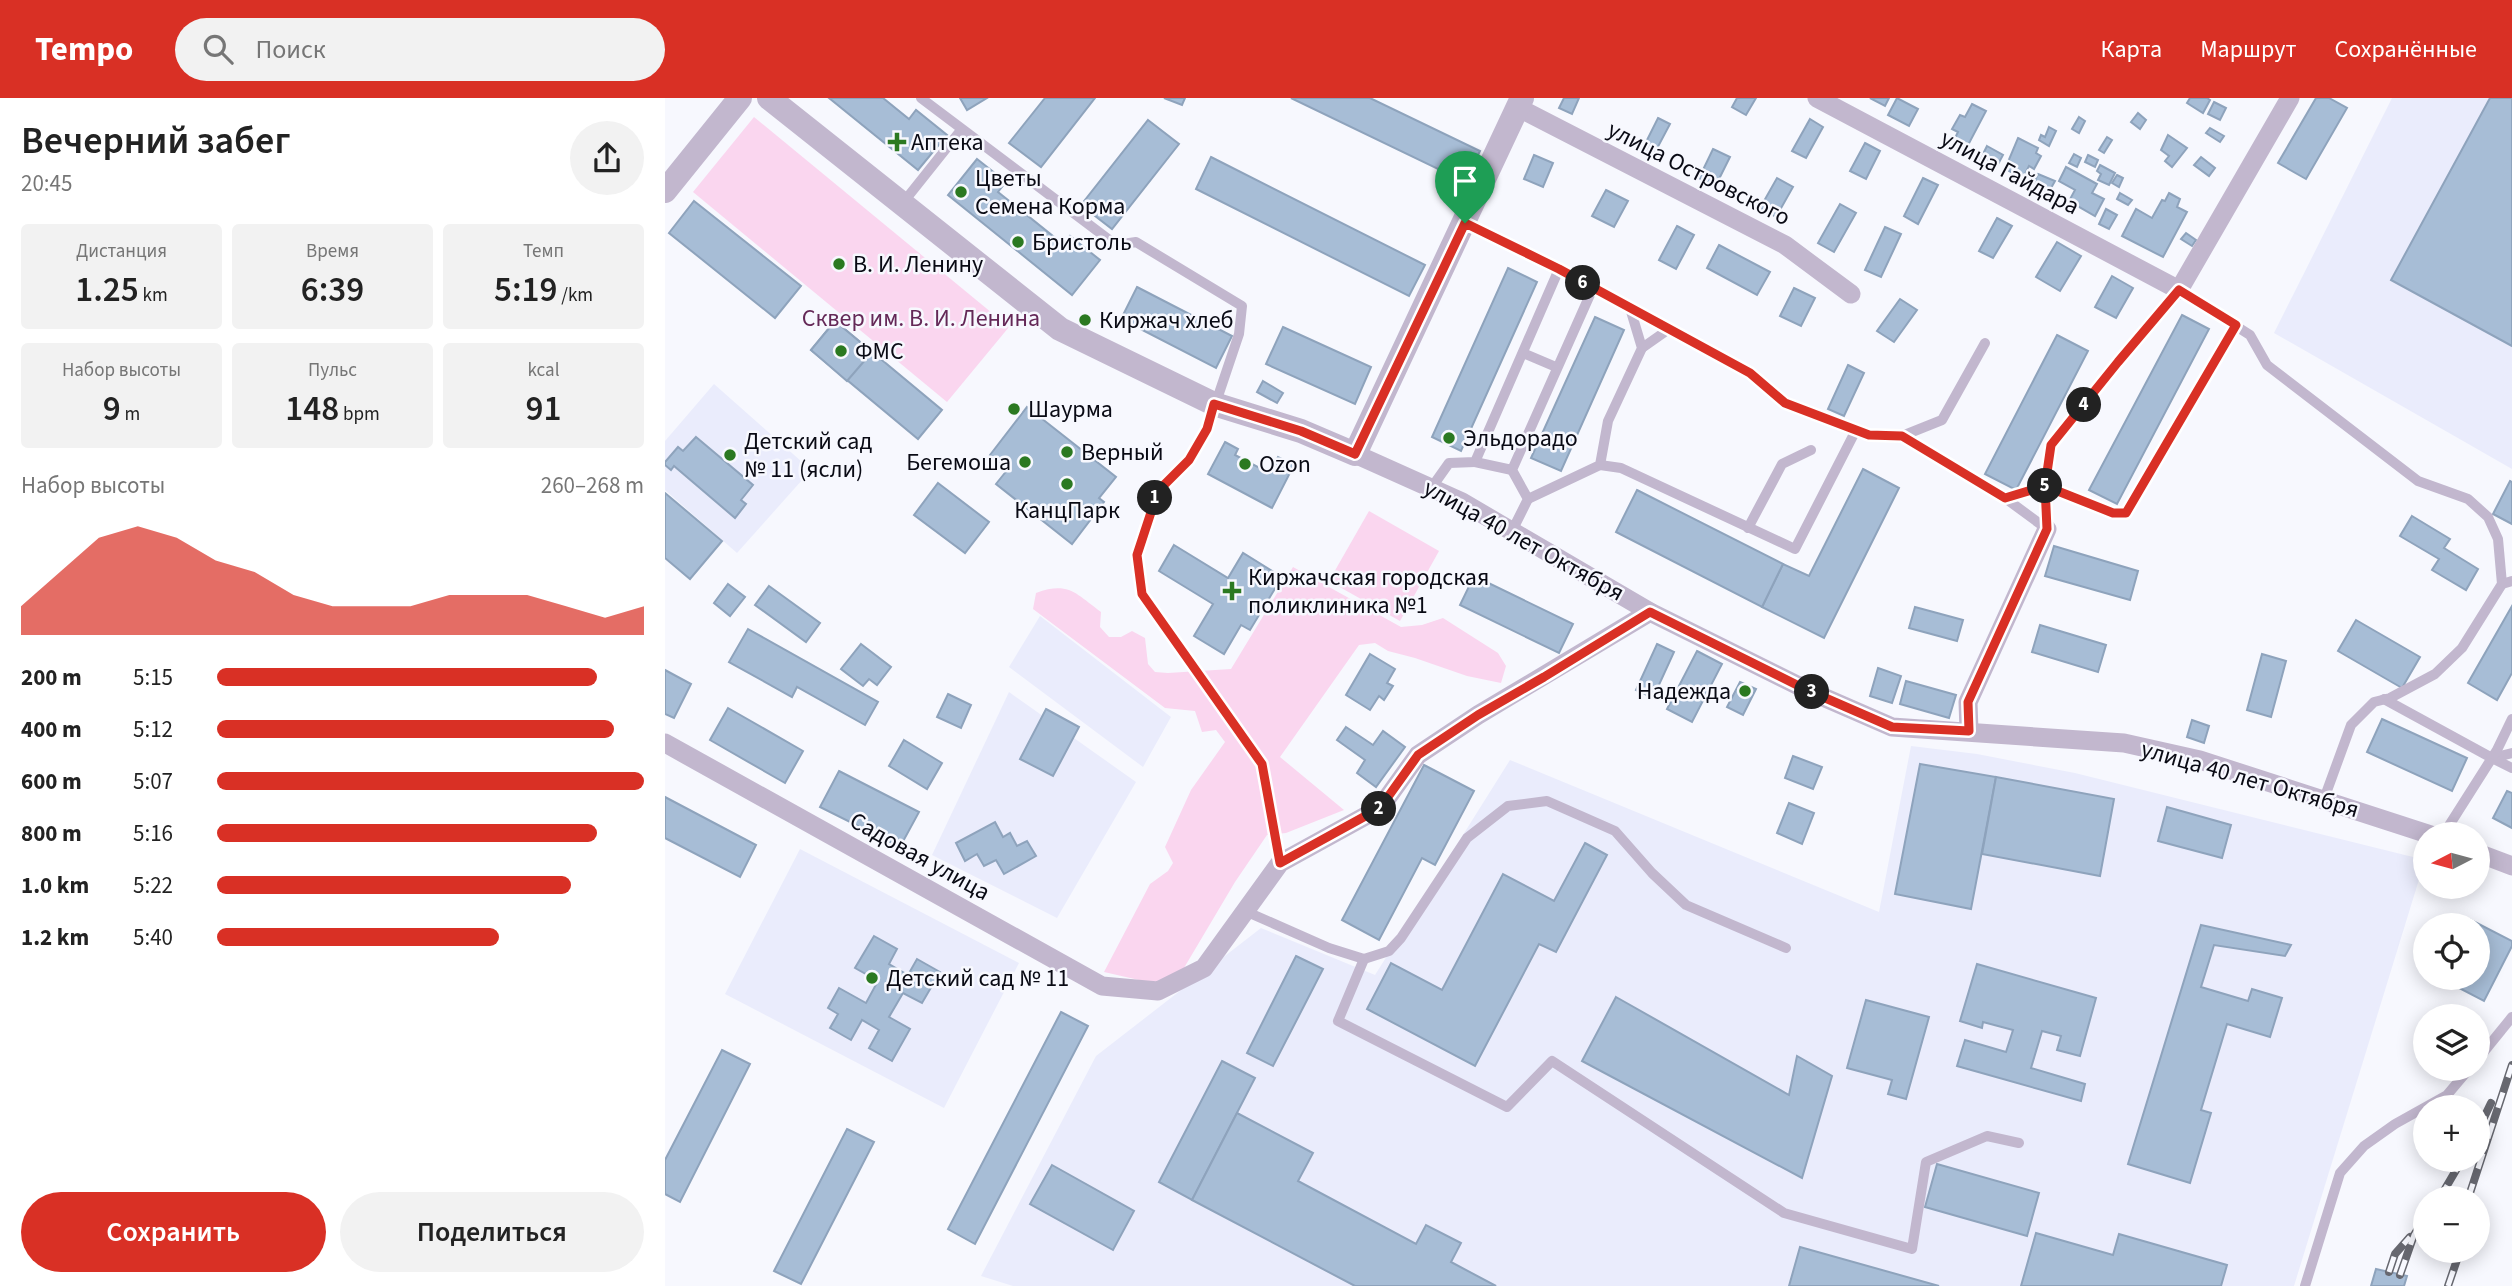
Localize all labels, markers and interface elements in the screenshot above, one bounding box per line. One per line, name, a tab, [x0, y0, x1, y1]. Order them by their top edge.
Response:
search box	[175, 18, 665, 81]
text: Tempo	[35, 26, 133, 73]
icon: search	[199, 30, 237, 68]
text: Поиск	[255, 31, 326, 68]
text: Карта	[2101, 32, 2162, 67]
text: Маршрут	[2200, 32, 2296, 67]
text: Сохранённые	[2334, 32, 2477, 67]
street label: улица Островского	[1601, 112, 1796, 235]
text: Вечерний забег	[21, 114, 290, 168]
button: share	[570, 121, 644, 195]
street label: улица Гайдара	[1934, 121, 2086, 224]
place label: Аптека	[911, 125, 984, 160]
marker: Аптека	[889, 134, 905, 150]
pin	[1435, 151, 1495, 223]
place label: Цветы Семена Корма	[975, 161, 1125, 224]
icon: arrive	[1446, 162, 1484, 200]
text: 20:45	[21, 167, 72, 200]
marker: Цветы Семена Корма	[953, 184, 969, 200]
place label: Бристоль	[1032, 225, 1132, 260]
marker: Бристоль	[1010, 234, 1026, 250]
text: Дистанция	[76, 238, 167, 265]
text: Время	[306, 238, 359, 265]
text: Темп	[523, 238, 564, 265]
place label: В. И. Ленину	[853, 247, 983, 282]
marker: В. И. Ленину	[831, 256, 847, 272]
text: 1.25	[75, 265, 139, 315]
text: 6:39	[301, 265, 364, 315]
text: 5:19	[494, 265, 557, 315]
pin: 6	[1565, 266, 1601, 300]
text: 6	[1577, 269, 1588, 296]
text: km	[139, 282, 168, 309]
text: /km	[557, 282, 593, 309]
park label: Сквер им. В. И. Ленина	[802, 301, 1040, 336]
place label: Киржач хлеб	[1099, 303, 1234, 338]
marker: Киржач хлеб	[1077, 312, 1093, 328]
place label: ФМС	[855, 334, 904, 369]
marker: ФМС	[833, 343, 849, 359]
text: Набор высоты	[62, 357, 181, 384]
text: Пульс	[308, 357, 357, 384]
text: kcal	[528, 357, 559, 384]
text: 9	[103, 384, 121, 434]
text: 148	[285, 384, 339, 434]
text: 91	[526, 384, 561, 434]
pin: 4	[2067, 388, 2101, 422]
text: 4	[2078, 391, 2089, 418]
place label: Шаурма	[1028, 392, 1113, 427]
text: m	[121, 401, 140, 428]
text: bpm	[339, 401, 380, 428]
marker: Шаурма	[1006, 401, 1022, 417]
place label: Эльдорадо	[1463, 421, 1578, 456]
place label: Детский сад № 11 (ясли)	[744, 424, 872, 487]
marker: Эльдорадо	[1441, 430, 1457, 446]
place label: Верный	[1081, 435, 1164, 470]
marker: Верный	[1059, 444, 1075, 460]
place label: Бегемоша	[906, 445, 1011, 480]
marker: Детский сад № 11 (ясли)	[722, 447, 738, 463]
place label: Ozon	[1259, 447, 1311, 482]
marker: Бегемоша	[1017, 454, 1033, 470]
marker: Ozon	[1237, 456, 1253, 472]
pin: 5	[2027, 468, 2063, 504]
text: Набор высоты	[21, 469, 165, 502]
text: 260–268 m	[541, 469, 644, 502]
street label: улица 40 лет Октября	[1417, 471, 1631, 610]
text: 5	[2039, 472, 2050, 499]
marker: КанцПарк	[1059, 476, 1075, 492]
pin: 1	[1137, 480, 1173, 516]
text: 1	[1149, 484, 1160, 511]
place label: КанцПарк	[1014, 493, 1120, 528]
place label: Киржачская городская поликлиника №1	[1248, 560, 1489, 623]
marker: Киржачская городская поликлиника №1	[1222, 581, 1242, 601]
text: 200 m	[21, 661, 82, 694]
text: 5:15	[133, 661, 173, 694]
place label: Надежда	[1637, 674, 1731, 709]
pin: 3	[1795, 674, 1829, 710]
text: 3	[1806, 678, 1817, 705]
marker: Надежда	[1737, 683, 1753, 699]
text: 400 m	[21, 713, 82, 746]
text: 5:12	[133, 713, 173, 746]
street label: улица 40 лет Октября	[2137, 732, 2363, 827]
text: 600 m	[21, 765, 82, 798]
text: 5:07	[133, 765, 173, 798]
pin: 2	[1361, 792, 1397, 826]
text: 2	[1373, 795, 1384, 822]
street label: Садовая улица	[843, 803, 996, 910]
text: 800 m	[21, 817, 82, 850]
text: 5:16	[133, 817, 173, 850]
north arrow	[2413, 822, 2490, 900]
map controls	[2413, 822, 2490, 1263]
text: 1.0 km	[21, 869, 89, 902]
text: 5:22	[133, 869, 173, 902]
button: locate	[2413, 913, 2490, 990]
text: 1.2 km	[21, 921, 89, 954]
text: 5:40	[133, 921, 173, 954]
place label: Детский сад № 11	[886, 961, 1069, 996]
marker: Детский сад № 11	[864, 970, 880, 986]
button: layers	[2413, 1004, 2490, 1081]
button: +	[2413, 1095, 2490, 1172]
button: −	[2413, 1186, 2490, 1263]
button: Сохранить	[21, 1192, 326, 1272]
button: Поделиться	[340, 1192, 644, 1272]

